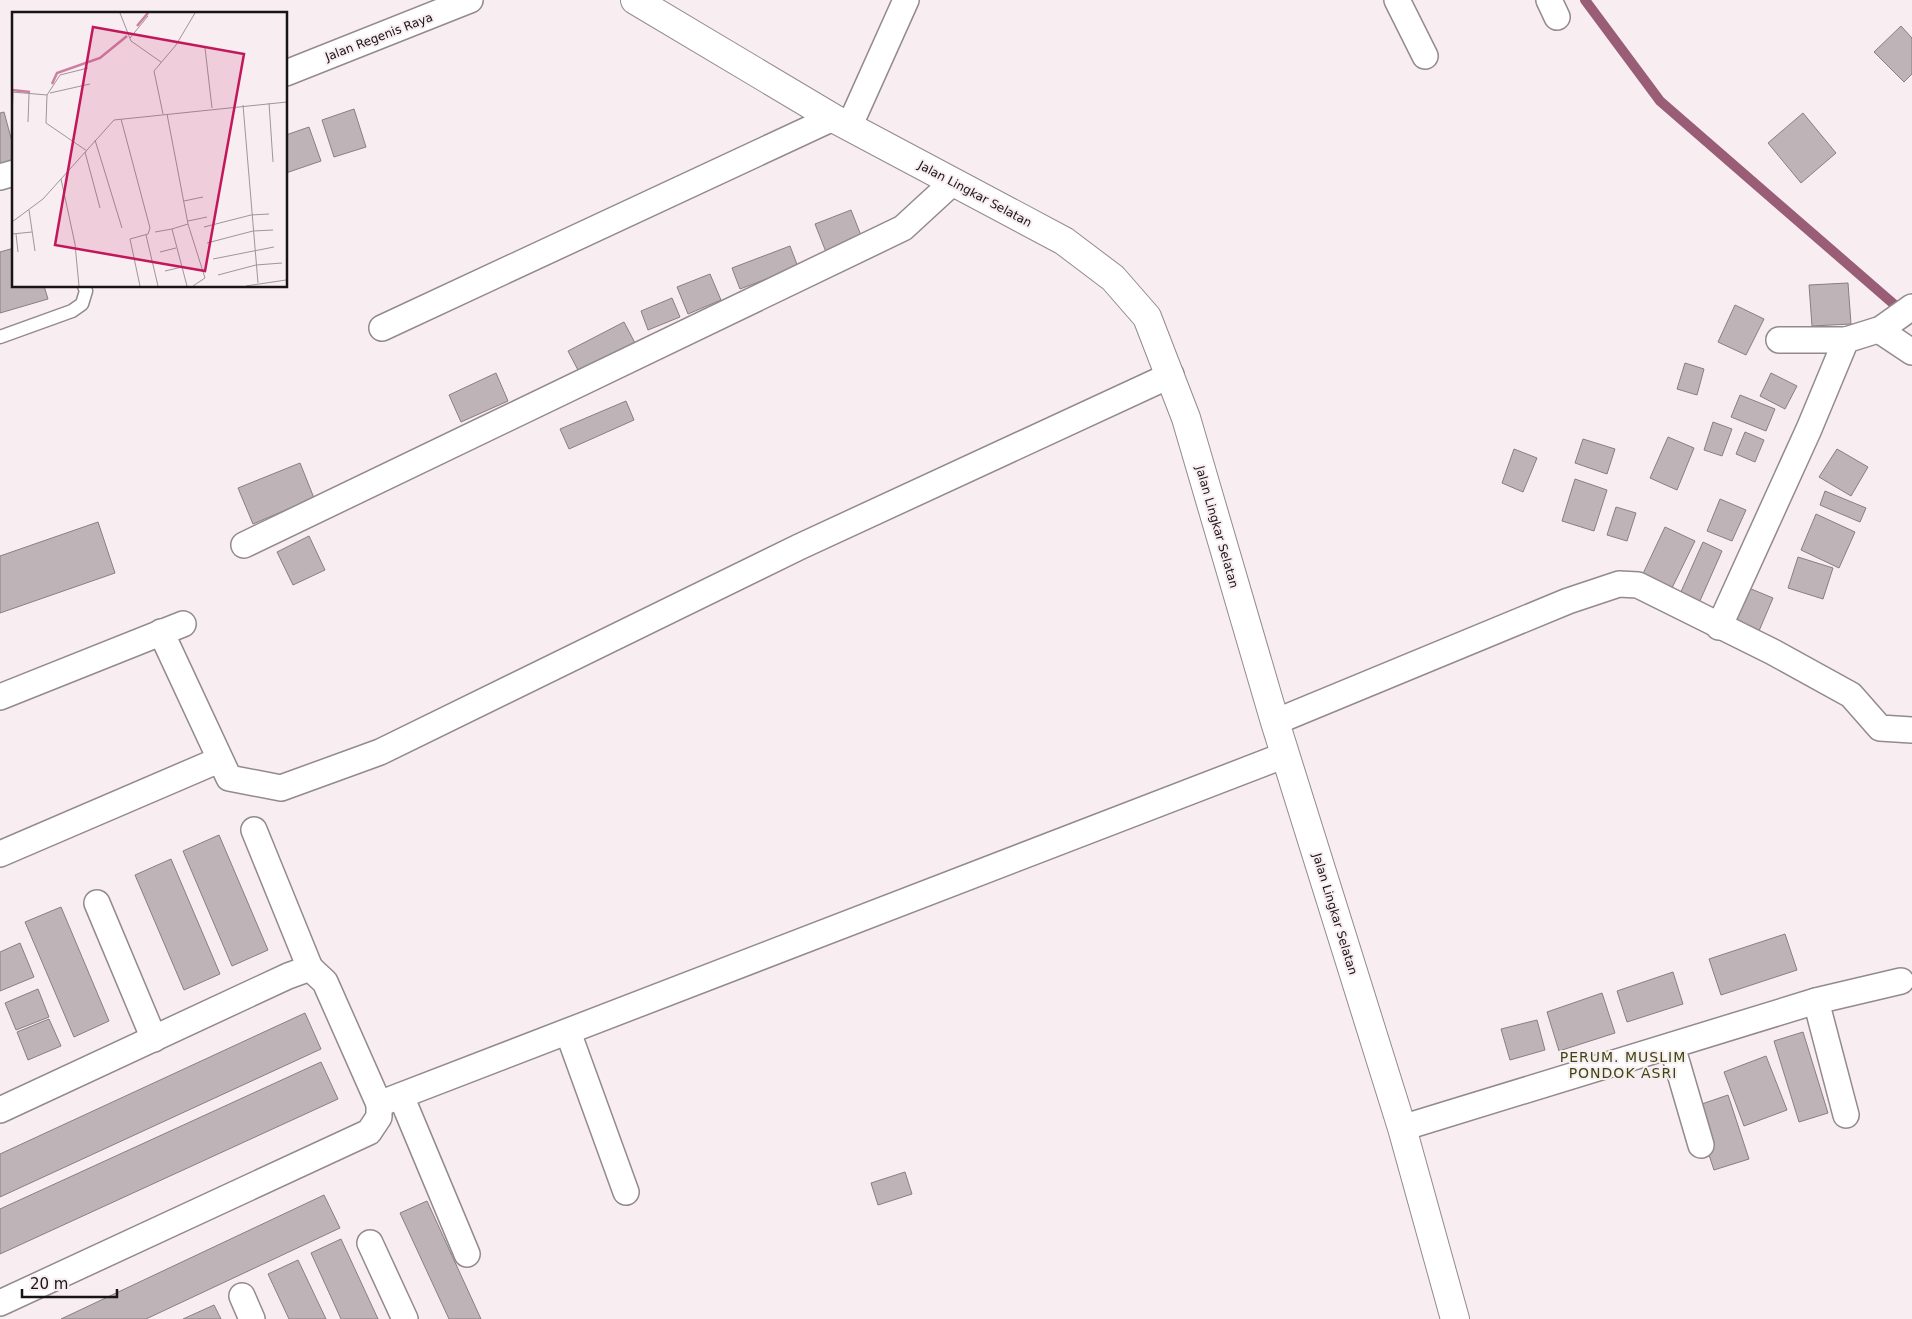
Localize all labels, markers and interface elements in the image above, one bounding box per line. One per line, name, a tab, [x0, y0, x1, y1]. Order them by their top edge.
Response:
street label: Jalan Regenis Raya	[322, 10, 435, 64]
inset map	[12, 12, 288, 288]
street label: Jalan Lingkar Selatan	[915, 158, 1034, 230]
street label: Jalan Lingkar Selatan	[1193, 463, 1241, 590]
street label: Jalan Lingkar Selatan	[1310, 851, 1360, 977]
district label: PERUM. MUSLIM PONDOK ASRI	[1560, 1049, 1686, 1081]
scale bar	[22, 1266, 118, 1298]
text: 20 m	[30, 1275, 68, 1293]

